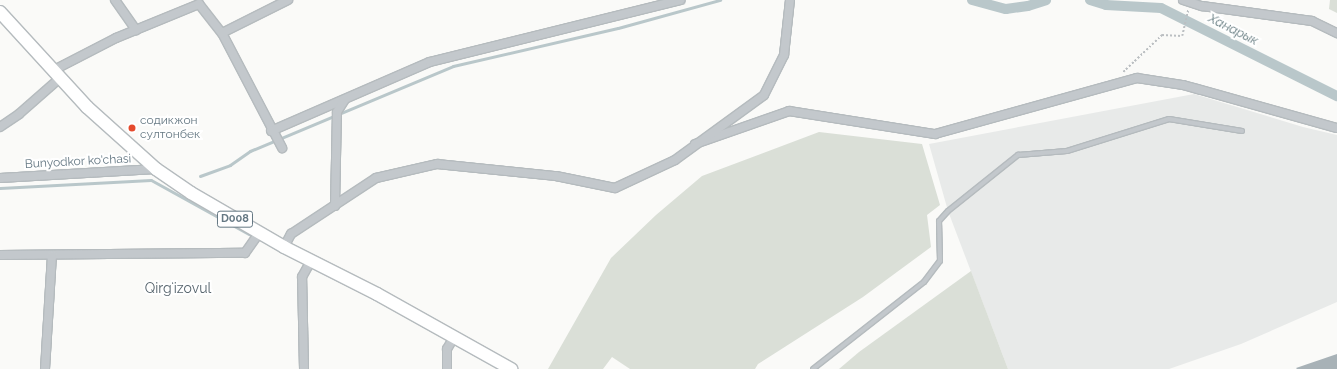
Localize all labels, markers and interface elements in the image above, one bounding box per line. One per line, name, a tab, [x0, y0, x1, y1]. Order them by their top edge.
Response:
water label: Ханарык	[1206, 11, 1260, 49]
place label: содикжон султонбек	[140, 114, 200, 142]
marker: содикжон султонбек	[127, 123, 137, 133]
street label: Bunyodkor ko'chasi	[24, 152, 132, 172]
road number: D008	[216, 210, 254, 228]
district label: Qirgʻizovul	[145, 280, 211, 296]

